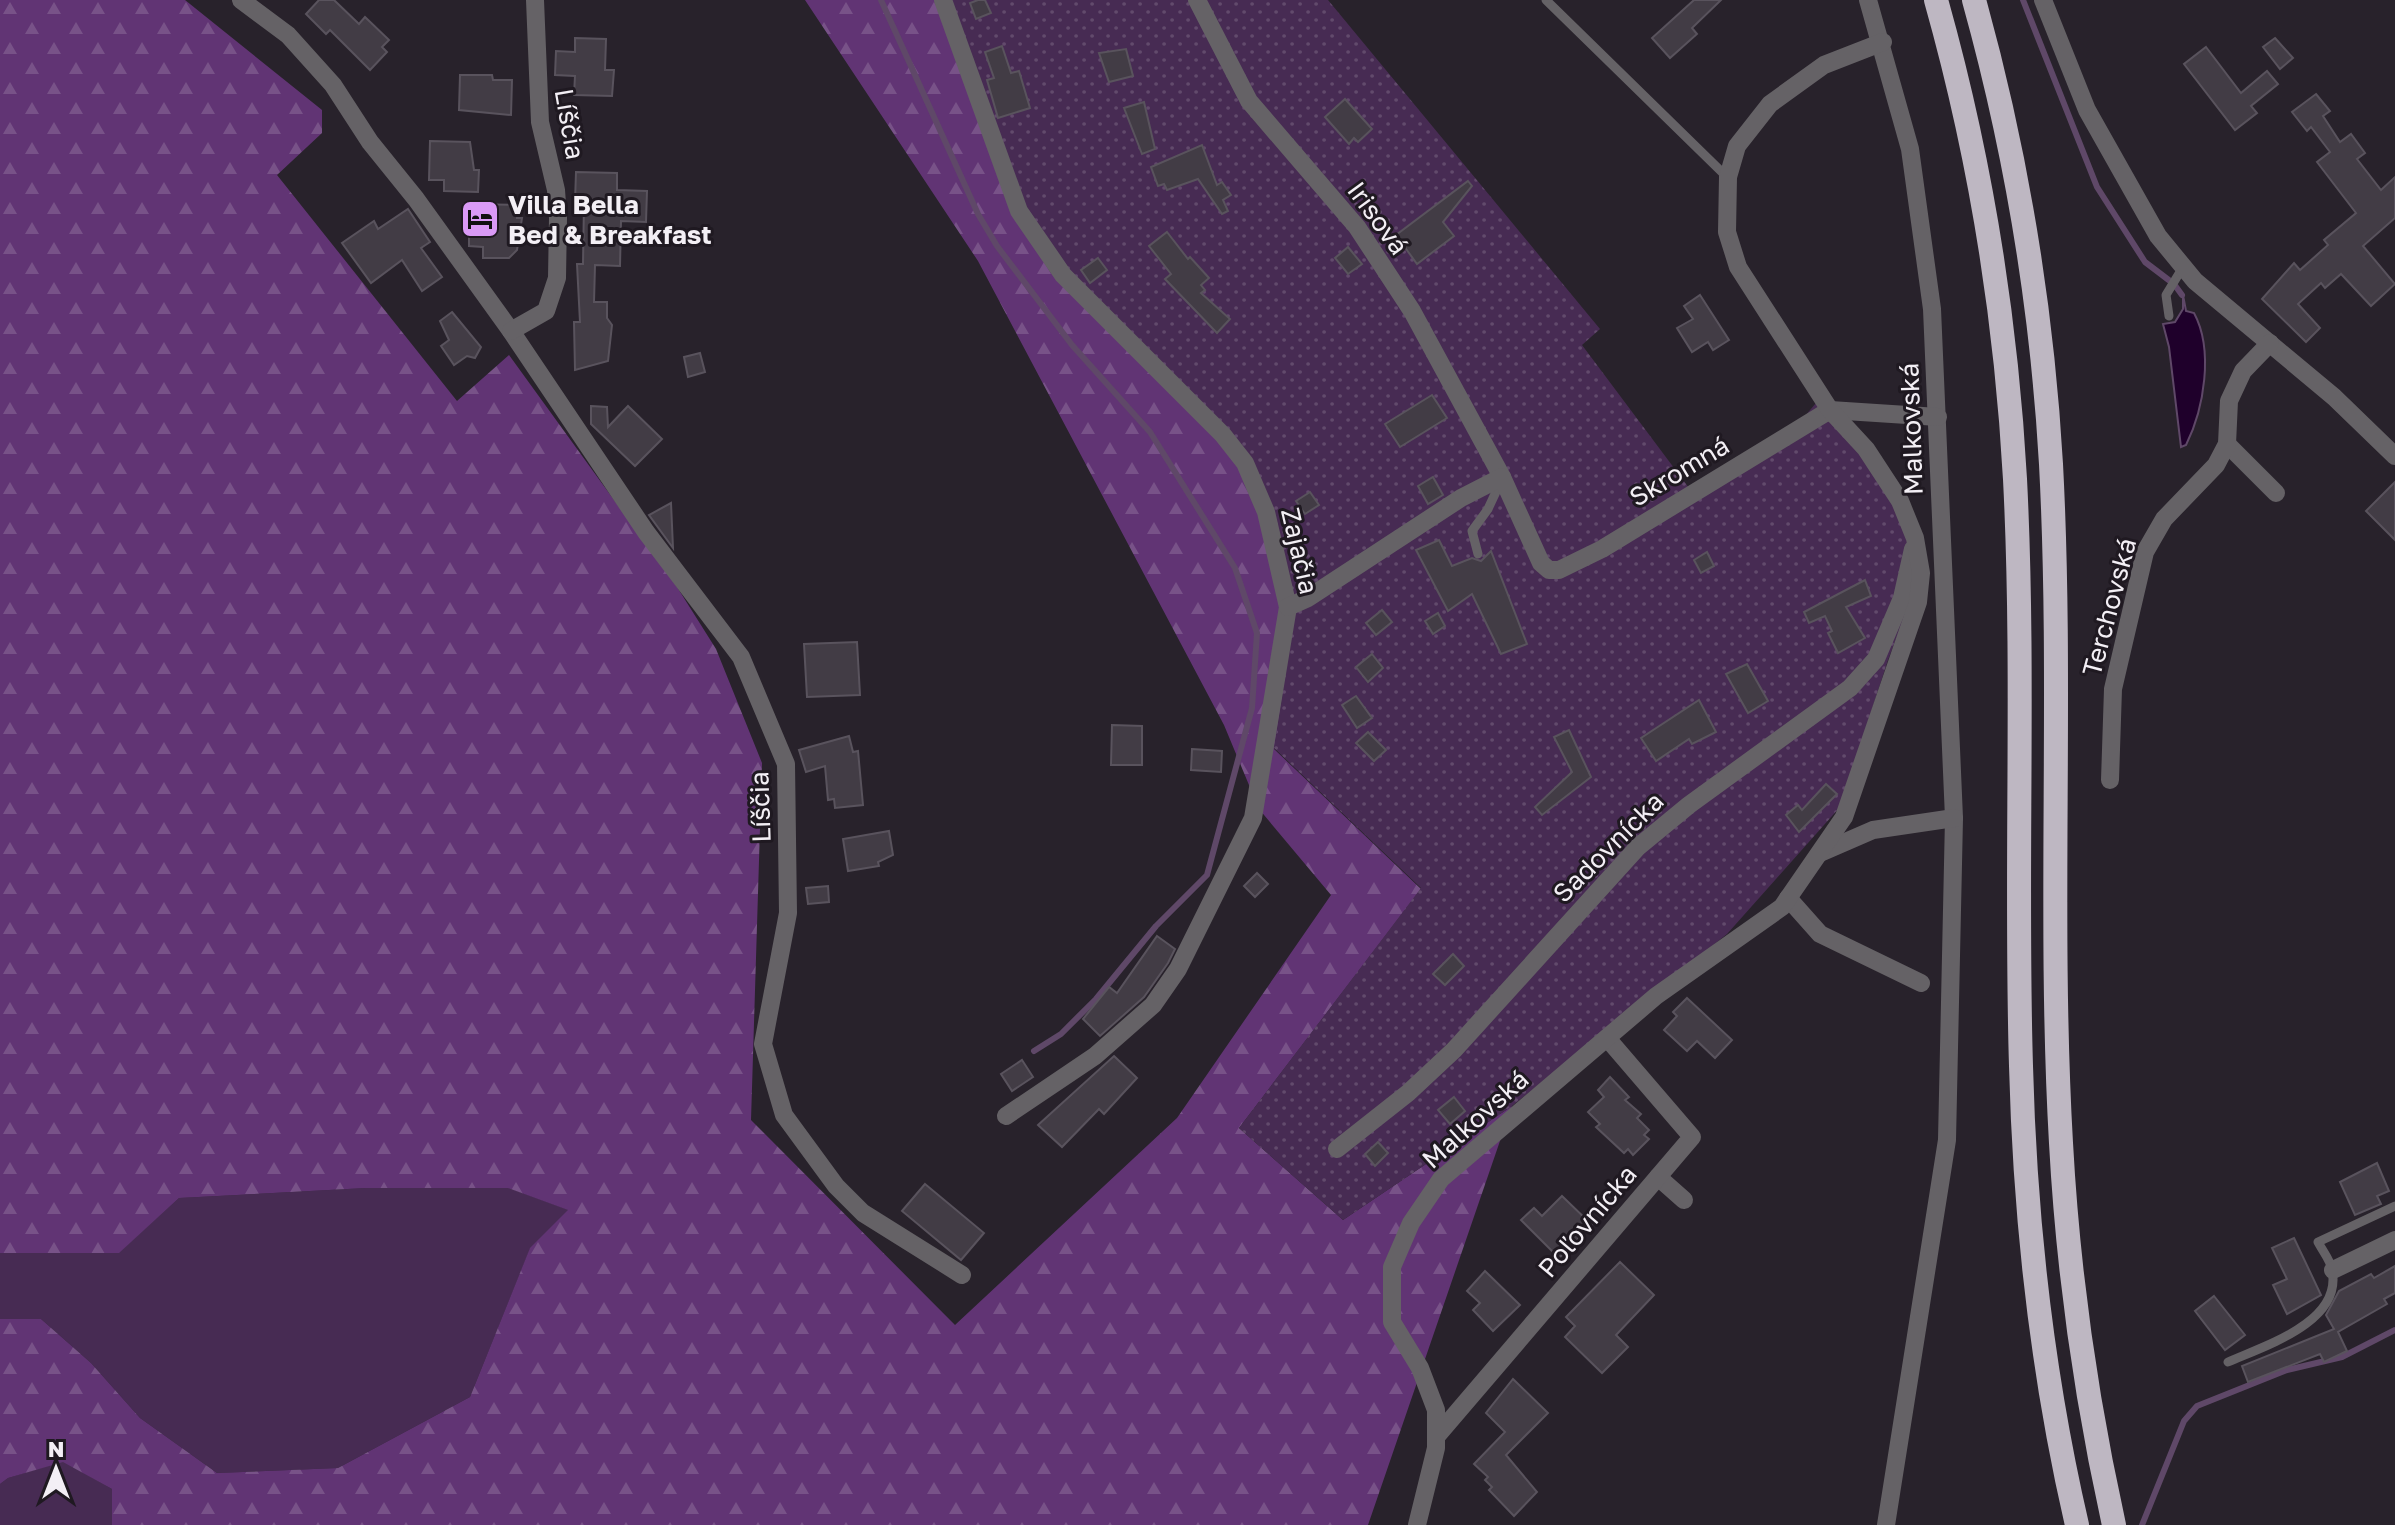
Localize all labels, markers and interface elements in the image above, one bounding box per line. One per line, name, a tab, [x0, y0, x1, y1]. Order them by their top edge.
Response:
street label: Líščia	[549, 86, 591, 162]
street label: Irisová	[1341, 175, 1415, 261]
place label: Villa Bella Bed & Breakfast	[508, 189, 712, 250]
hotel icon: Villa Bella Bed & Breakfast	[459, 198, 501, 240]
street label: Malkovská	[1893, 362, 1929, 496]
street label: Skromná	[1624, 429, 1734, 513]
street label: Zajačia	[1275, 505, 1325, 597]
street label: Terchovská	[2076, 535, 2142, 679]
street label: Líščia	[743, 771, 777, 843]
street label: Sadovnícka	[1546, 785, 1670, 909]
street label: Malkovská	[1416, 1063, 1534, 1175]
street label: Poľovnícka	[1531, 1159, 1643, 1283]
north arrow	[16, 1429, 96, 1509]
text: N	[48, 1435, 64, 1462]

